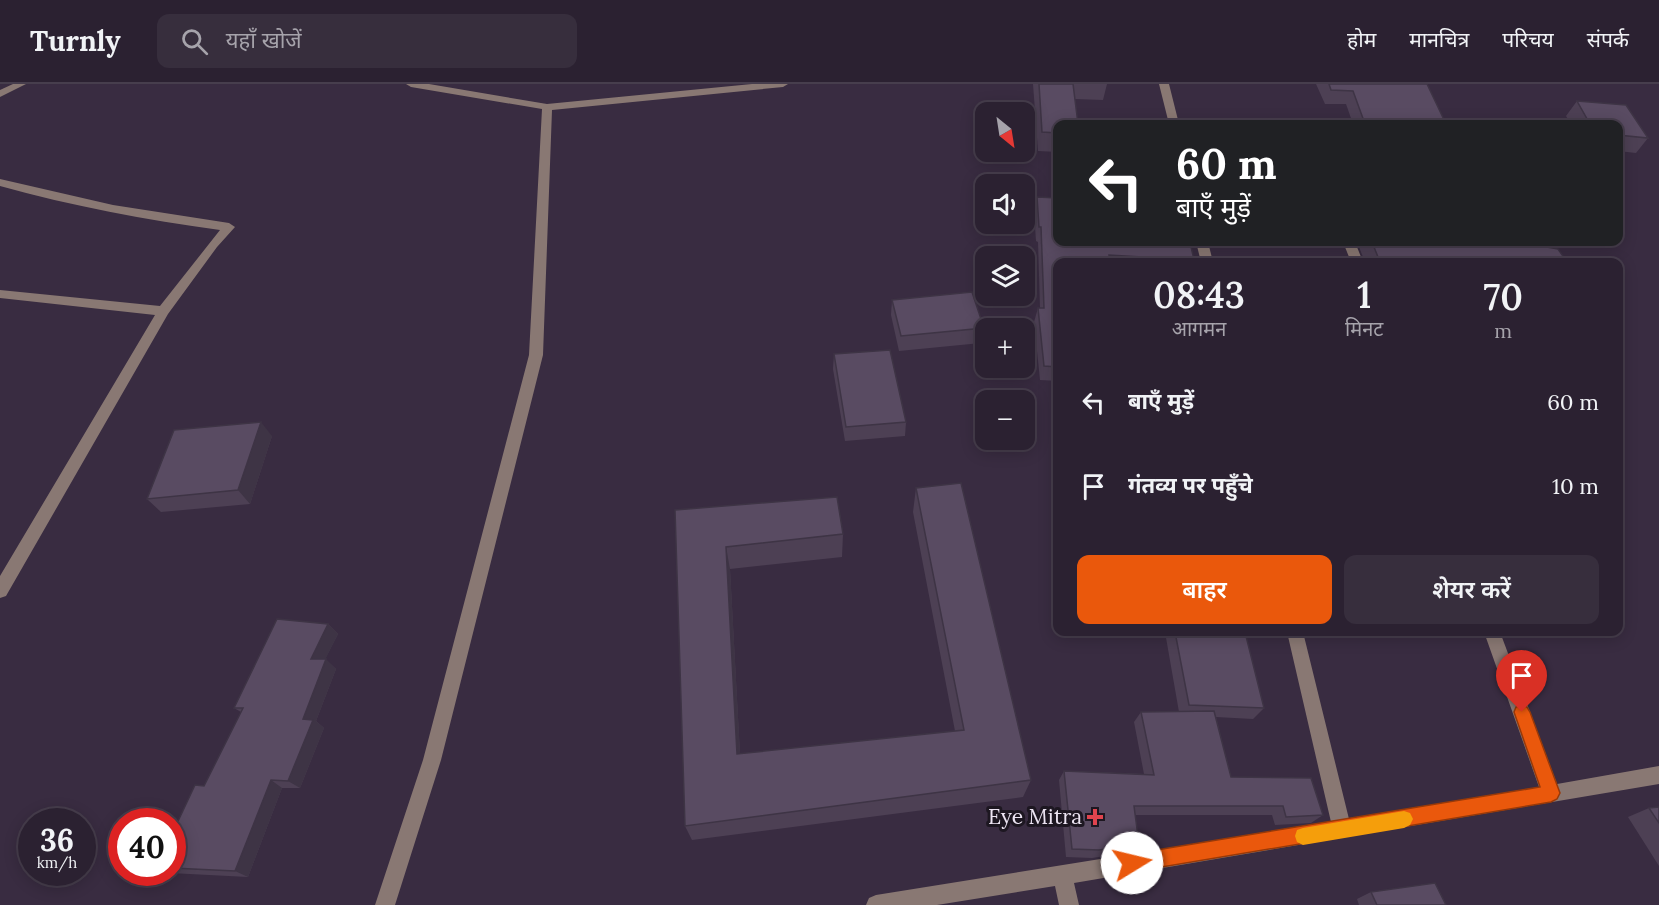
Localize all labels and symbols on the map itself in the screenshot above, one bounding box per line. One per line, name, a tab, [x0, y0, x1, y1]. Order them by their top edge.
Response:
north arrow	[975, 102, 1035, 162]
pin	[1496, 650, 1547, 712]
place label: Eye Mitra	[988, 803, 1082, 830]
speed limit sign: 40	[108, 808, 186, 886]
marker: Eye Mitra	[1086, 808, 1104, 826]
position arrow	[1100, 831, 1164, 895]

